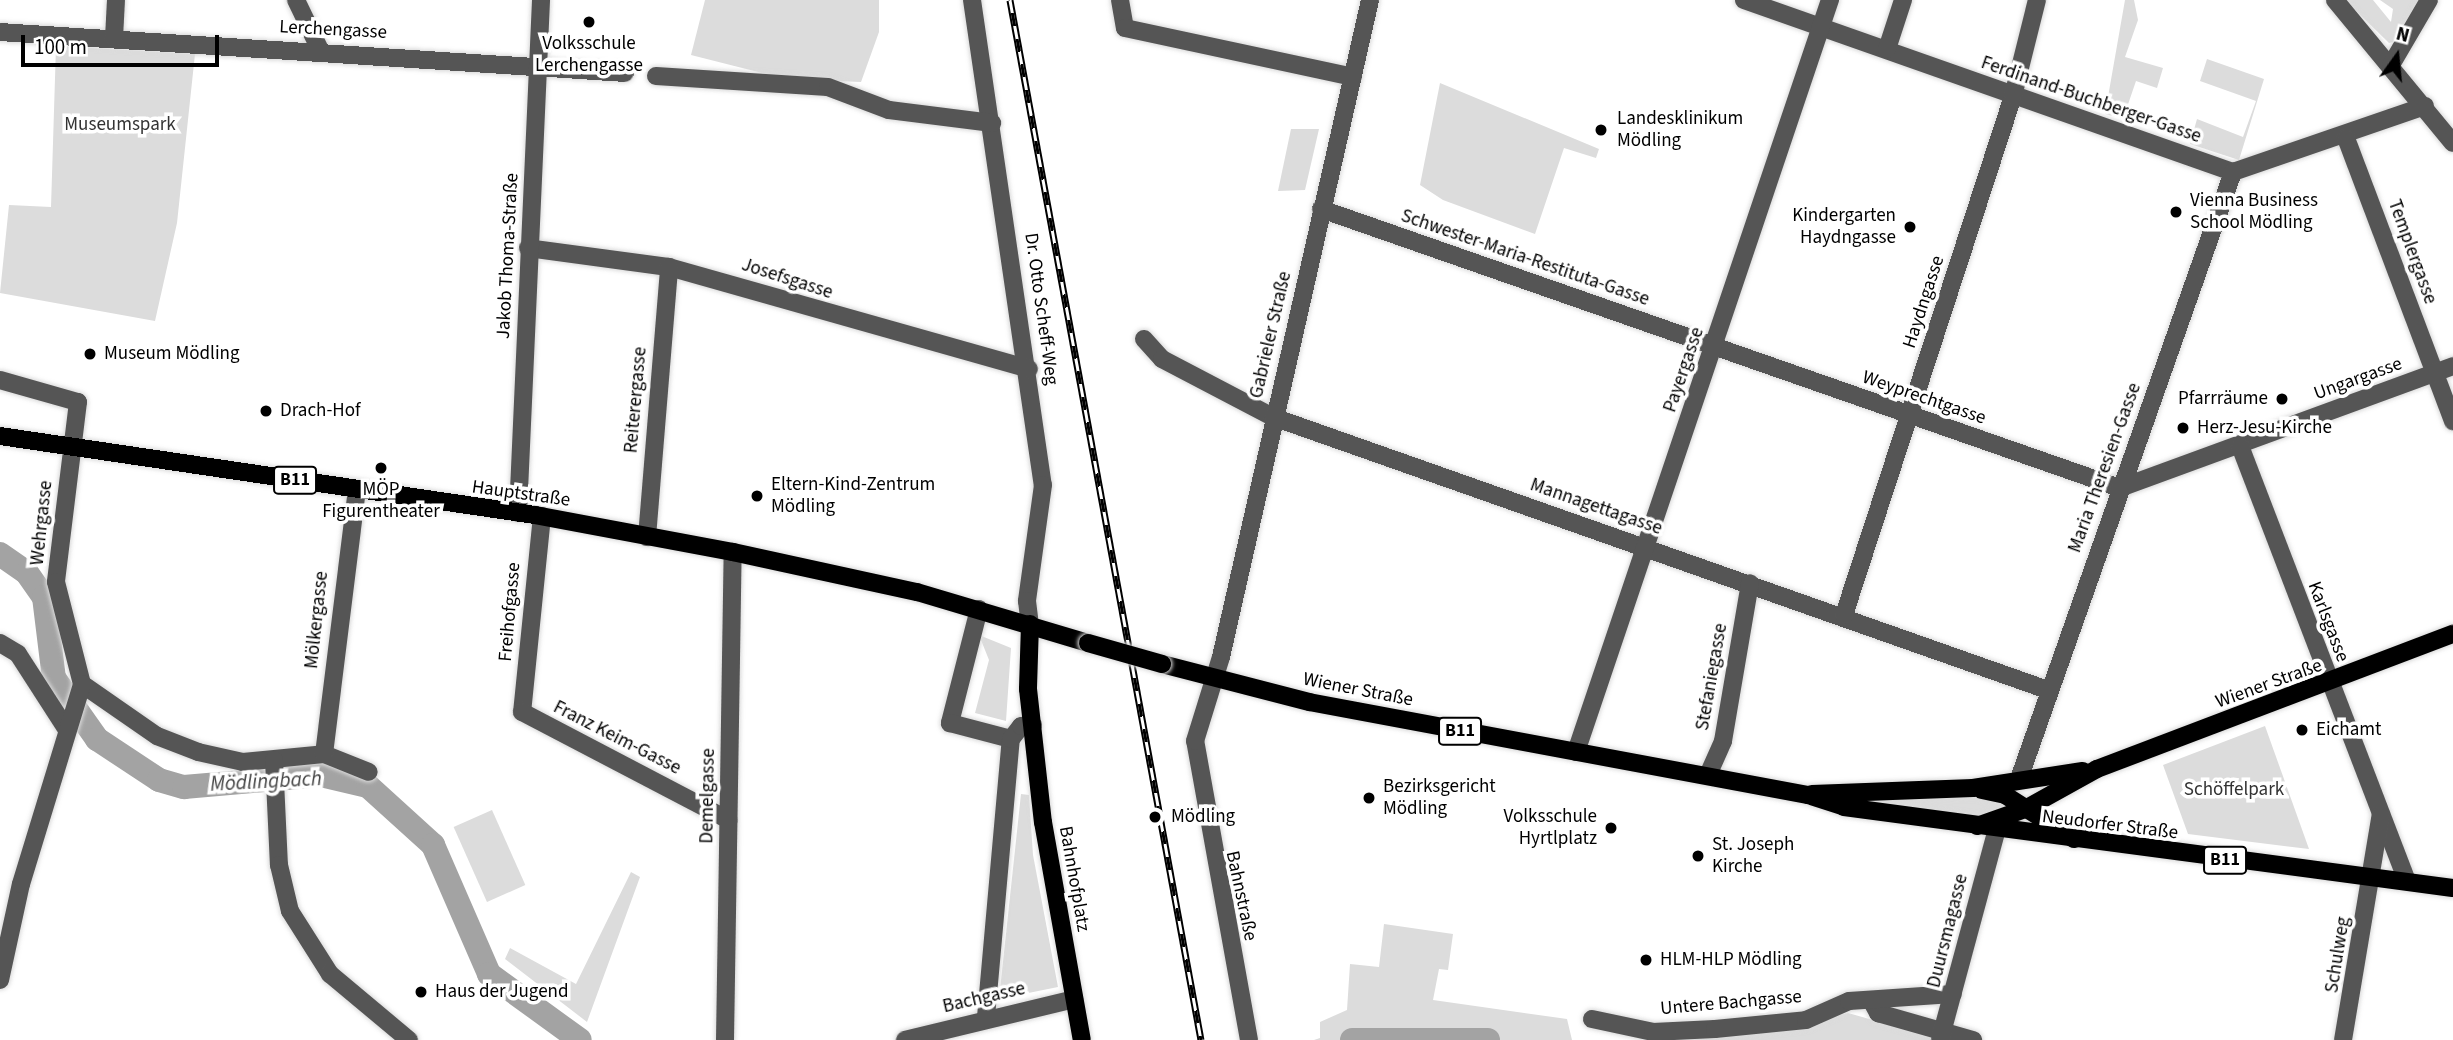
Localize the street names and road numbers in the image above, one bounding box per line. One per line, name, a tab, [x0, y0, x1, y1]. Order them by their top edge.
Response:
street label: Lerchengasse	[279, 16, 387, 44]
street label: Ferdinand-Buchberger-Gasse	[1978, 52, 2204, 148]
street label: Jakob Thoma-Straße	[492, 172, 524, 340]
street label: Templergasse	[2383, 197, 2441, 307]
street label: Schwester-Maria-Restituta-Gasse	[1398, 205, 1652, 311]
street label: Dr. Otto Scheff-Weg	[1019, 231, 1063, 387]
street label: Haydngasse	[1898, 253, 1950, 351]
street label: Josefsgasse	[739, 254, 835, 304]
street label: Gabrieler Straße	[1245, 269, 1297, 401]
street label: Payergasse	[1659, 325, 1709, 415]
street label: Reiterergasse	[620, 346, 652, 454]
street label: Ungargasse	[2311, 353, 2405, 405]
street label: Weyprechtgasse	[1859, 366, 1989, 430]
street label: Maria Theresien-Gasse	[2064, 380, 2146, 556]
road number: B11	[272, 466, 318, 494]
street label: Mannagettagasse	[1527, 474, 1665, 540]
street label: Hauptstraße	[470, 476, 572, 512]
street label: Wehrgasse	[26, 479, 58, 567]
street label: Freihofgasse	[494, 561, 526, 663]
street label: Mölkergasse	[301, 570, 333, 670]
street label: Karlsgasse	[2302, 579, 2354, 665]
street label: Stefaniegasse	[1691, 622, 1733, 732]
street label: Wiener Straße	[2213, 654, 2325, 714]
street label: Wiener Straße	[1301, 668, 1415, 712]
street label: Franz Keim-Gasse	[549, 696, 685, 780]
road number: B11	[1437, 716, 1483, 746]
street label: Demelgasse	[696, 748, 720, 844]
street label: Neudorfer Straße	[2041, 805, 2179, 845]
street label: Bahnhofplatz	[1053, 824, 1095, 934]
road number: B11	[2202, 846, 2248, 874]
street label: Bahnstraße	[1220, 849, 1262, 943]
street label: Duursmagasse	[1923, 872, 1973, 990]
street label: Schulweg	[2321, 915, 2355, 995]
street label: Bachgasse	[941, 977, 1027, 1019]
street label: Untere Bachgasse	[1659, 985, 1803, 1021]

